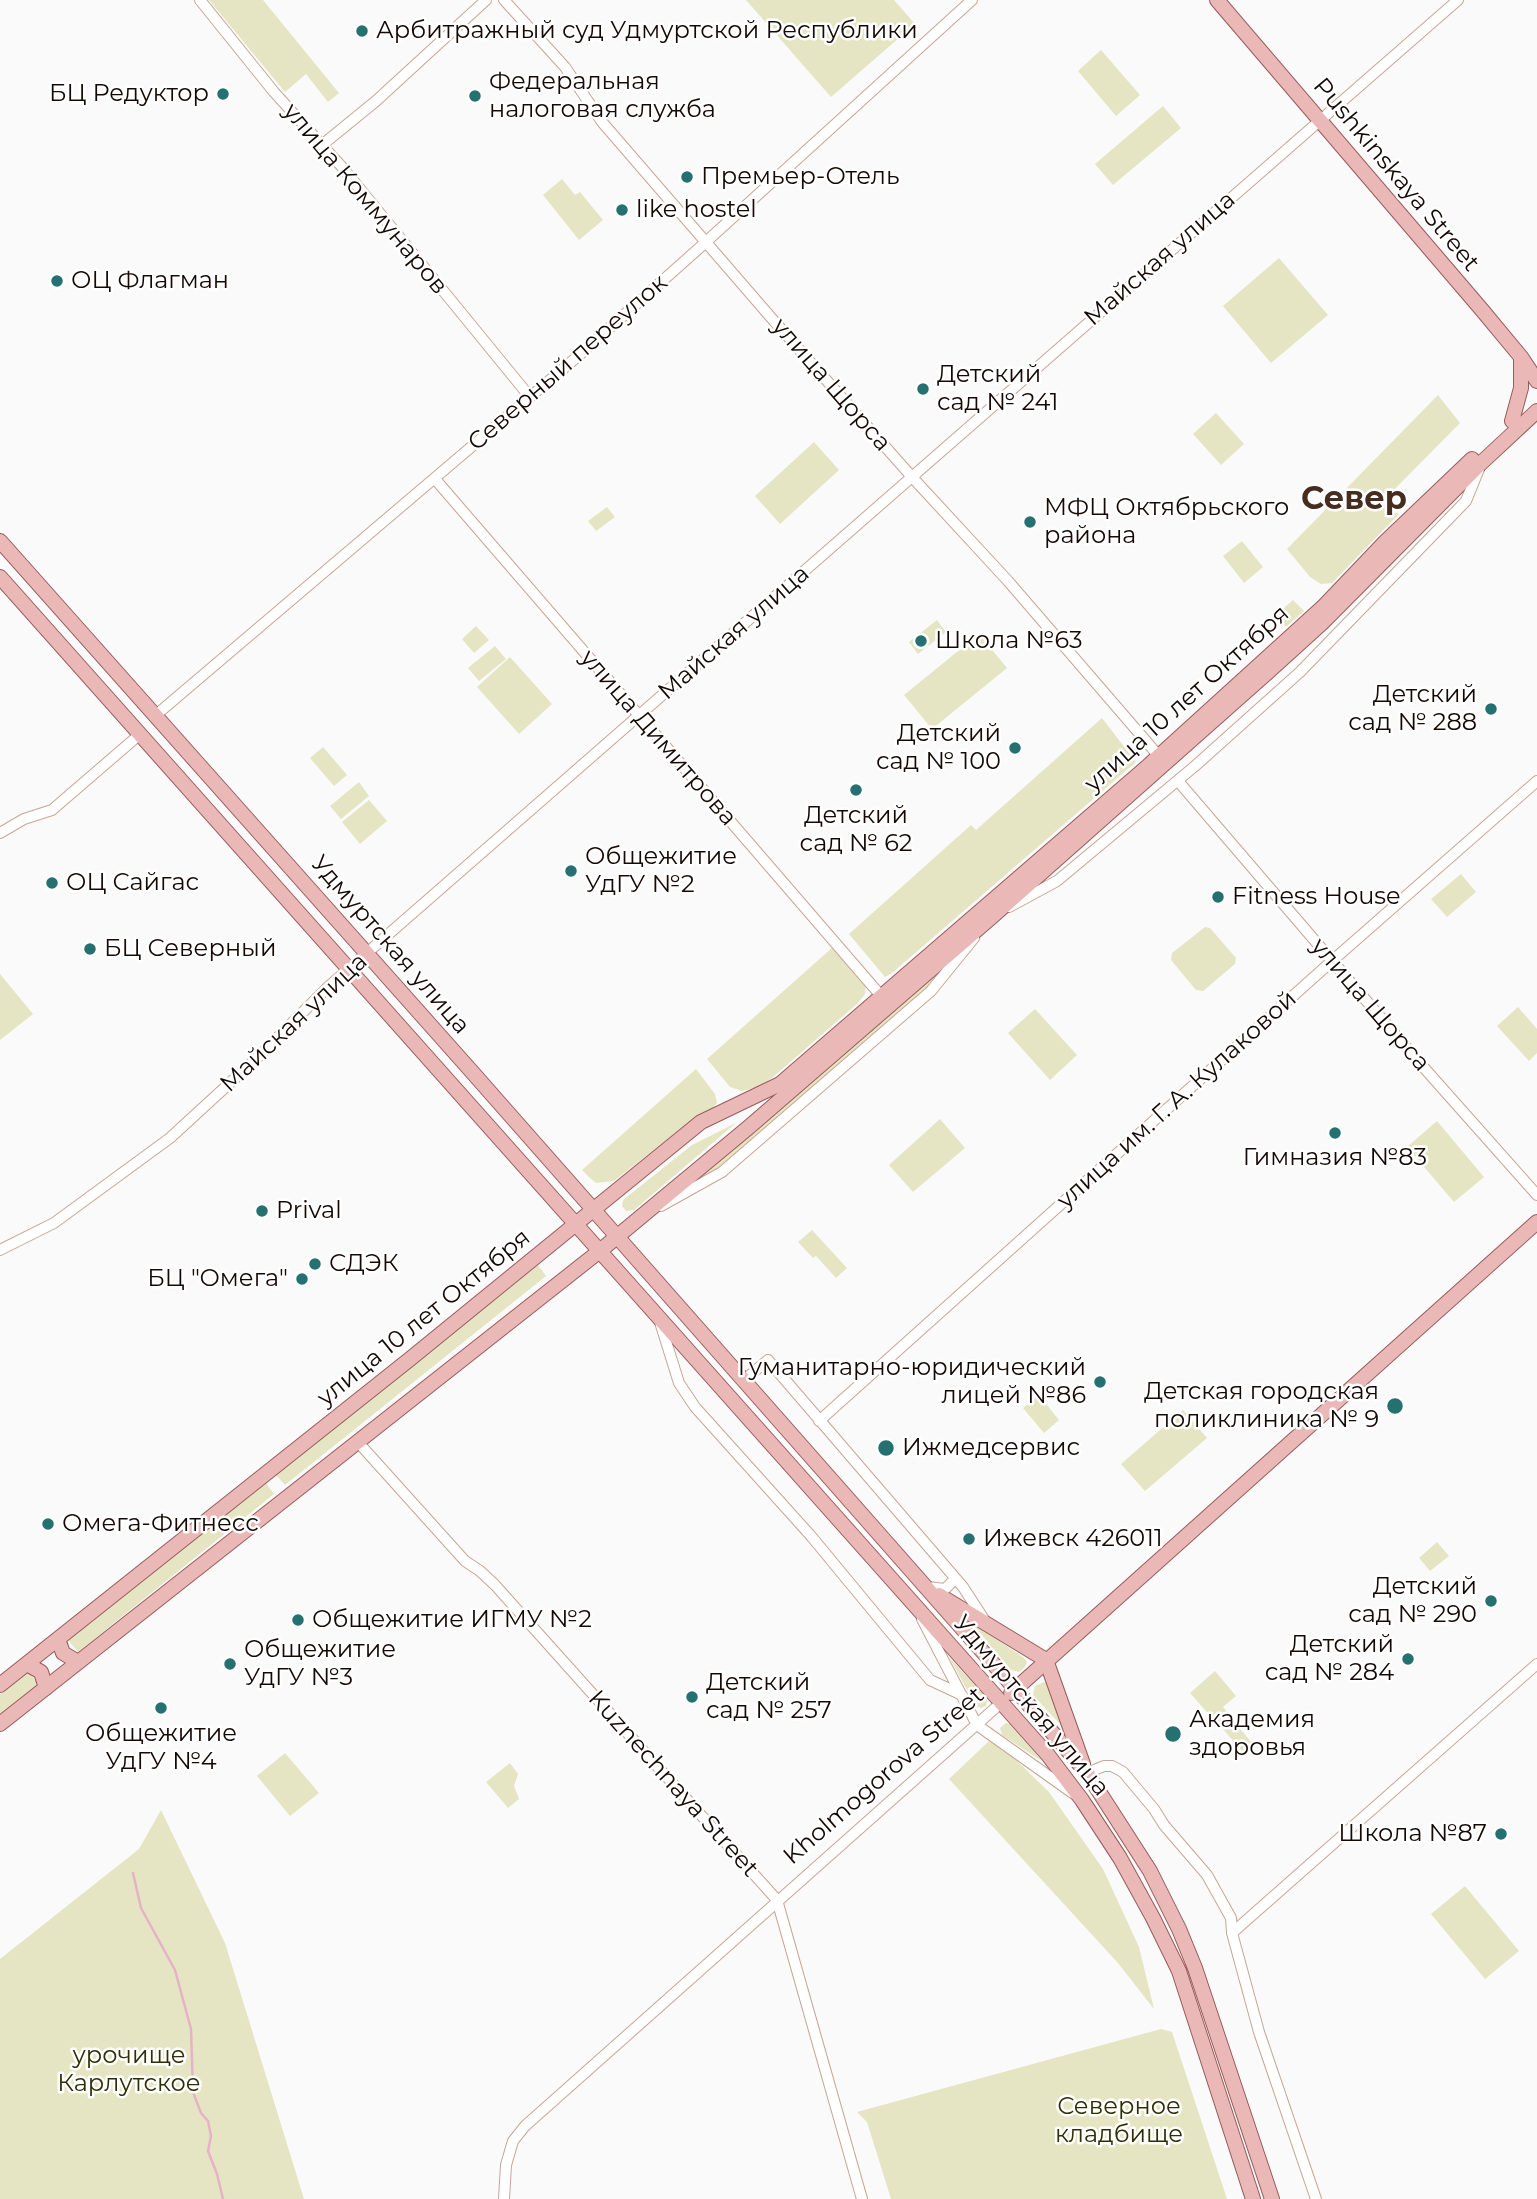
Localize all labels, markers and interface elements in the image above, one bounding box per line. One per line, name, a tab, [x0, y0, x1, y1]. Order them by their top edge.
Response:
place label: Арбитражный суд Удмуртской Республики	[376, 17, 918, 45]
marker: Арбитражный суд Удмуртской Республики	[354, 23, 370, 39]
place label: Федеральная налоговая служба	[489, 68, 716, 124]
street label: Pushkinskaya Street	[1307, 73, 1485, 277]
place label: БЦ Редуктор	[49, 80, 209, 108]
marker: БЦ Редуктор	[215, 86, 231, 102]
marker: Федеральная налоговая служба	[467, 88, 483, 104]
street label: улица Коммунаров	[277, 98, 453, 300]
place label: Премьер-Отель	[701, 163, 900, 191]
marker: Премьер-Отель	[679, 169, 695, 185]
street label: Майская улица	[1079, 186, 1241, 332]
place label: like hostel	[636, 196, 757, 224]
marker: like hostel	[614, 202, 630, 218]
place label: ОЦ Флагман	[71, 267, 229, 295]
street label: Северный переулок	[463, 269, 673, 457]
marker: ОЦ Флагман	[49, 273, 65, 289]
street label: улица Щорса	[765, 313, 897, 457]
place label: Детский сад № 241	[937, 361, 1059, 417]
marker: Детский сад № 241	[915, 381, 931, 397]
district label: Север	[1301, 481, 1407, 519]
place label: МФЦ Октябрьского района	[1044, 494, 1289, 550]
marker: МФЦ Октябрьского района	[1022, 514, 1038, 530]
street label: Майская улица	[653, 560, 815, 706]
street label: улица 10 лет Октября	[1079, 600, 1295, 798]
place label: Школа №63	[935, 627, 1083, 655]
marker: Школа №63	[913, 633, 929, 649]
street label: улица Димитрова	[574, 644, 742, 832]
place label: Детский сад № 288	[1348, 681, 1477, 737]
marker: Детский сад № 288	[1483, 701, 1499, 717]
place label: Детский сад № 100	[876, 720, 1001, 776]
marker: Детский сад № 100	[1007, 740, 1023, 756]
marker: Детский сад № 62	[848, 782, 864, 798]
place label: Детский сад № 62	[800, 802, 912, 858]
place label: Общежитие УдГУ №2	[585, 843, 737, 899]
street label: Удмуртская улица	[305, 850, 475, 1040]
marker: Общежитие УдГУ №2	[563, 863, 579, 879]
place label: ОЦ Сайгас	[66, 869, 199, 897]
marker: ОЦ Сайгас	[44, 875, 60, 891]
place label: Fitness House	[1232, 883, 1401, 911]
marker: Fitness House	[1210, 889, 1226, 905]
street label: улица Щорса	[1304, 933, 1436, 1077]
place label: БЦ Северный	[104, 935, 276, 963]
marker: БЦ Северный	[82, 941, 98, 957]
street label: Майская улица	[214, 947, 374, 1099]
street label: улица им. Г. А. Кулаковой	[1051, 985, 1303, 1215]
marker: Гимназия №83	[1327, 1125, 1343, 1141]
place label: Гимназия №83	[1243, 1144, 1427, 1172]
place label: Prival	[276, 1197, 342, 1225]
marker: Prival	[254, 1203, 270, 1219]
street label: улица 10 лет Октября	[312, 1223, 536, 1413]
place label: СДЭК	[329, 1250, 399, 1278]
marker: СДЭК	[307, 1256, 323, 1272]
place label: БЦ "Омега"	[147, 1265, 288, 1293]
marker: БЦ "Омега"	[294, 1271, 310, 1287]
place label: Гуманитарно-юридический лицей №86	[738, 1354, 1086, 1410]
marker: Гуманитарно-юридический лицей №86	[1092, 1374, 1108, 1390]
place label: Детская городская поликлиника № 9	[1144, 1378, 1379, 1434]
marker: Детская городская поликлиника № 9	[1385, 1396, 1405, 1416]
place label: Ижмедсервис	[902, 1434, 1080, 1462]
marker: Ижмедсервис	[876, 1438, 896, 1458]
place label: Омега-Фитнесс	[62, 1510, 259, 1538]
marker: Омега-Фитнесс	[40, 1516, 56, 1532]
place label: Ижевск 426011	[983, 1525, 1163, 1553]
marker: Ижевск 426011	[961, 1531, 977, 1547]
place label: Детский сад № 290	[1348, 1573, 1477, 1629]
marker: Детский сад № 290	[1483, 1593, 1499, 1609]
place label: Общежитие ИГМУ №2	[312, 1606, 592, 1634]
street label: Удмуртская улица	[947, 1610, 1115, 1802]
marker: Общежитие ИГМУ №2	[290, 1612, 306, 1628]
place label: Детский сад № 284	[1265, 1631, 1394, 1687]
place label: Общежитие УдГУ №3	[244, 1636, 396, 1692]
marker: Детский сад № 284	[1400, 1651, 1416, 1667]
marker: Общежитие УдГУ №3	[222, 1656, 238, 1672]
place label: Детский сад № 257	[706, 1669, 832, 1725]
street label: Kholmogorova Street	[778, 1681, 990, 1871]
street label: Kuznechnaya Street	[582, 1685, 764, 1883]
marker: Детский сад № 257	[684, 1689, 700, 1705]
marker: Общежитие УдГУ №4	[153, 1700, 169, 1716]
place label: Академия здоровья	[1189, 1706, 1315, 1762]
place label: Общежитие УдГУ №4	[85, 1720, 237, 1776]
marker: Академия здоровья	[1163, 1724, 1183, 1744]
place label: Школа №87	[1338, 1820, 1487, 1848]
marker: Школа №87	[1493, 1826, 1509, 1842]
park label: урочище Карлутское	[57, 2042, 201, 2098]
park label: Северное кладбище	[1055, 2093, 1183, 2149]

